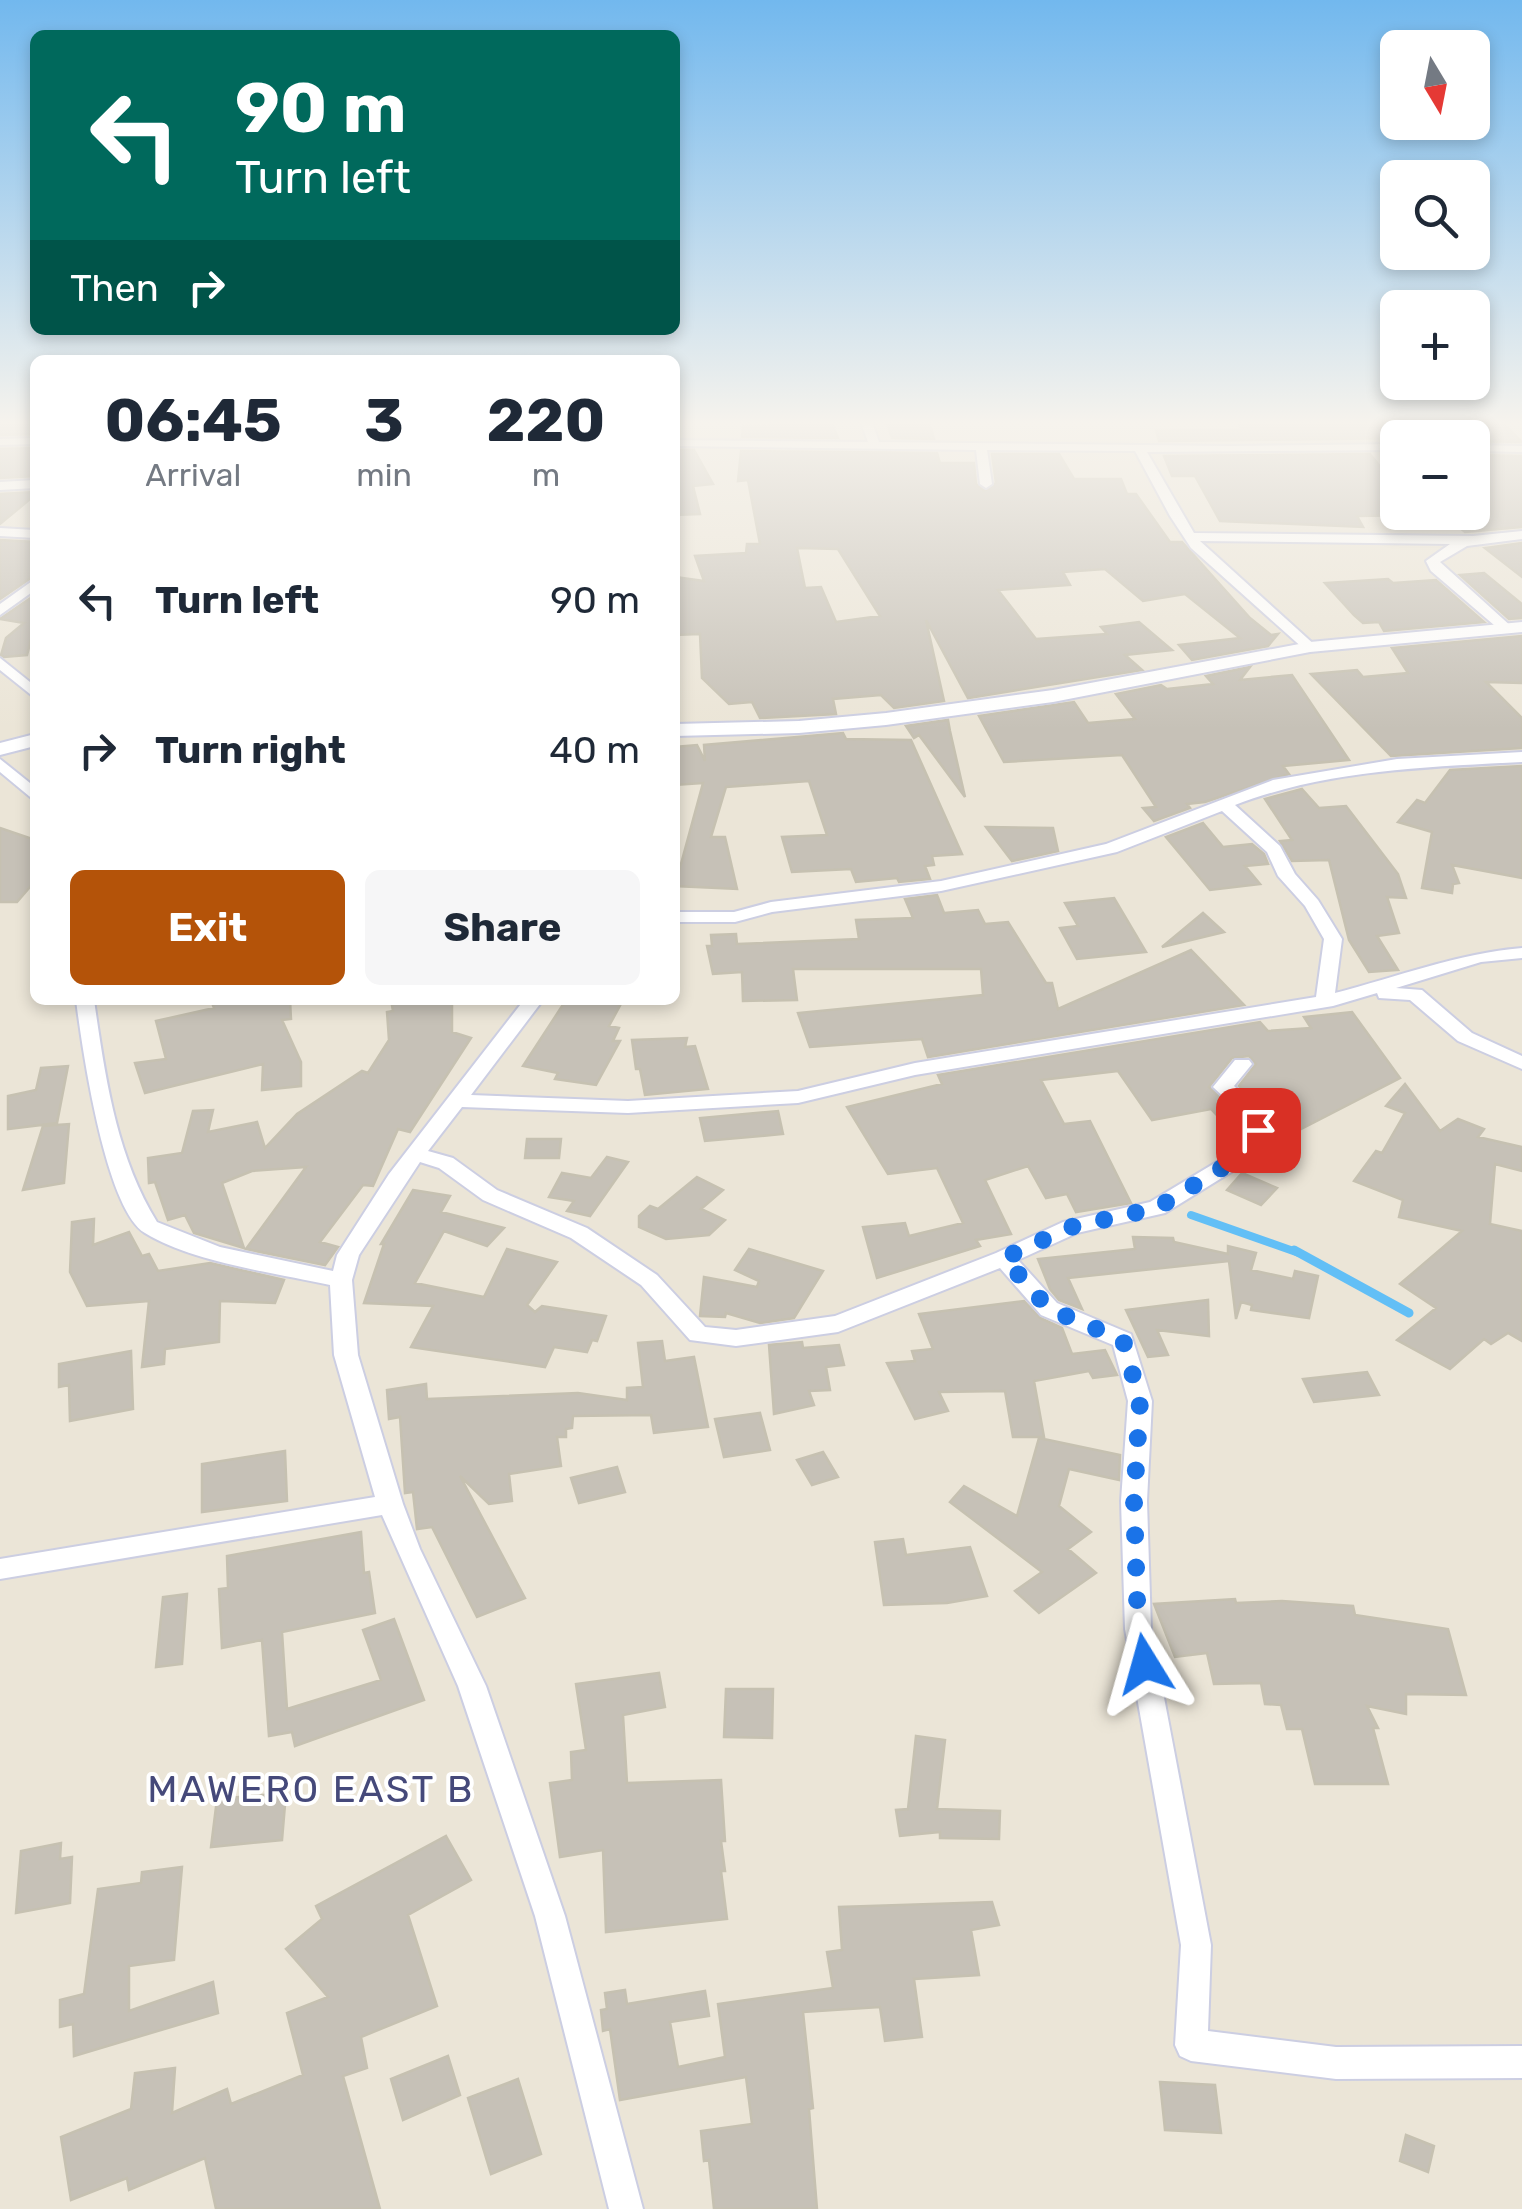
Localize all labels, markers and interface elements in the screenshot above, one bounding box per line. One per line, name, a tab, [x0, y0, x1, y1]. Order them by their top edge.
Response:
north arrow	[1380, 30, 1490, 140]
map controls	[1380, 30, 1490, 530]
text: 90 m	[235, 67, 407, 150]
icon: left	[70, 70, 200, 200]
text: Turn left	[235, 151, 411, 204]
button: search	[1380, 160, 1490, 270]
icon: right	[179, 260, 234, 315]
text: Then	[70, 265, 159, 311]
button: +	[1380, 290, 1490, 400]
text: 06:45	[105, 385, 282, 456]
text: 3	[364, 385, 404, 456]
text: 220	[487, 385, 605, 456]
button: −	[1380, 420, 1490, 530]
text: Arrival	[145, 456, 241, 494]
text: min	[356, 456, 412, 494]
text: m	[532, 456, 560, 494]
icon: left	[70, 573, 125, 628]
text: Turn left	[155, 577, 319, 623]
text: 90 m	[550, 577, 640, 623]
icon: right	[70, 723, 125, 778]
text: Turn right	[155, 727, 346, 773]
text: 40 m	[549, 727, 640, 773]
button: Exit	[70, 870, 345, 985]
button: Share	[365, 870, 640, 985]
pin	[1216, 1088, 1301, 1173]
icon: arrive	[1231, 1103, 1286, 1158]
position arrow	[1093, 1612, 1197, 1716]
district label: MAWERO EAST B	[147, 1766, 475, 1812]

